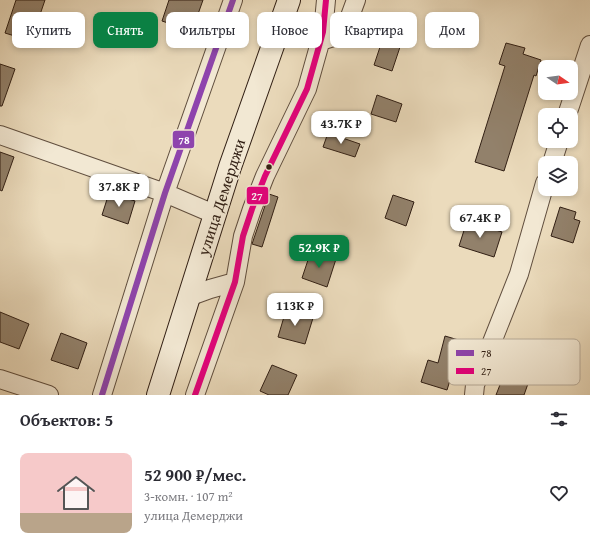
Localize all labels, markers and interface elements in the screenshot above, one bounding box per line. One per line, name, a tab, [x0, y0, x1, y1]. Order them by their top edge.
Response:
chip: Купить	[12, 12, 85, 48]
chip: Снять	[93, 12, 158, 48]
chip: Фильтры	[166, 12, 249, 48]
chip: Новое	[257, 12, 322, 48]
chip: Квартира	[330, 12, 417, 48]
chip: Дом	[425, 12, 479, 48]
north arrow	[538, 60, 578, 100]
map controls	[538, 60, 578, 196]
button: locate	[538, 108, 578, 148]
pin: 43.7K ₽	[304, 111, 378, 145]
text: 43.7K ₽	[320, 114, 362, 133]
line badge: 78	[172, 130, 195, 149]
text: 78	[178, 132, 190, 148]
street label: улица Демерджи	[190, 135, 251, 260]
button: layers	[538, 156, 578, 196]
unlabelled marker	[264, 162, 274, 172]
pin: 37.8K ₽	[82, 174, 156, 208]
text: 37.8K ₽	[98, 177, 140, 196]
line badge: 27	[246, 186, 269, 205]
text: 27	[251, 188, 263, 204]
pin: 67.4K ₽	[443, 205, 517, 239]
text: 67.4K ₽	[459, 208, 501, 227]
pin: 52.9K ₽	[282, 235, 356, 269]
text: 52.9K ₽	[298, 238, 340, 257]
pin: 113K ₽	[262, 293, 328, 327]
text: 113K ₽	[276, 296, 314, 315]
legend	[448, 339, 580, 385]
text: 78	[481, 345, 492, 361]
text: 27	[481, 363, 492, 379]
text: Объектов: 5	[20, 407, 113, 432]
icon: filters	[548, 408, 570, 430]
text: 52 900 ₽/мес.	[144, 462, 246, 487]
icon: home	[52, 469, 100, 517]
icon: heart	[548, 482, 570, 504]
text: 3-комн. · 107 m²	[144, 487, 233, 506]
text: улица Демерджи	[144, 506, 243, 525]

